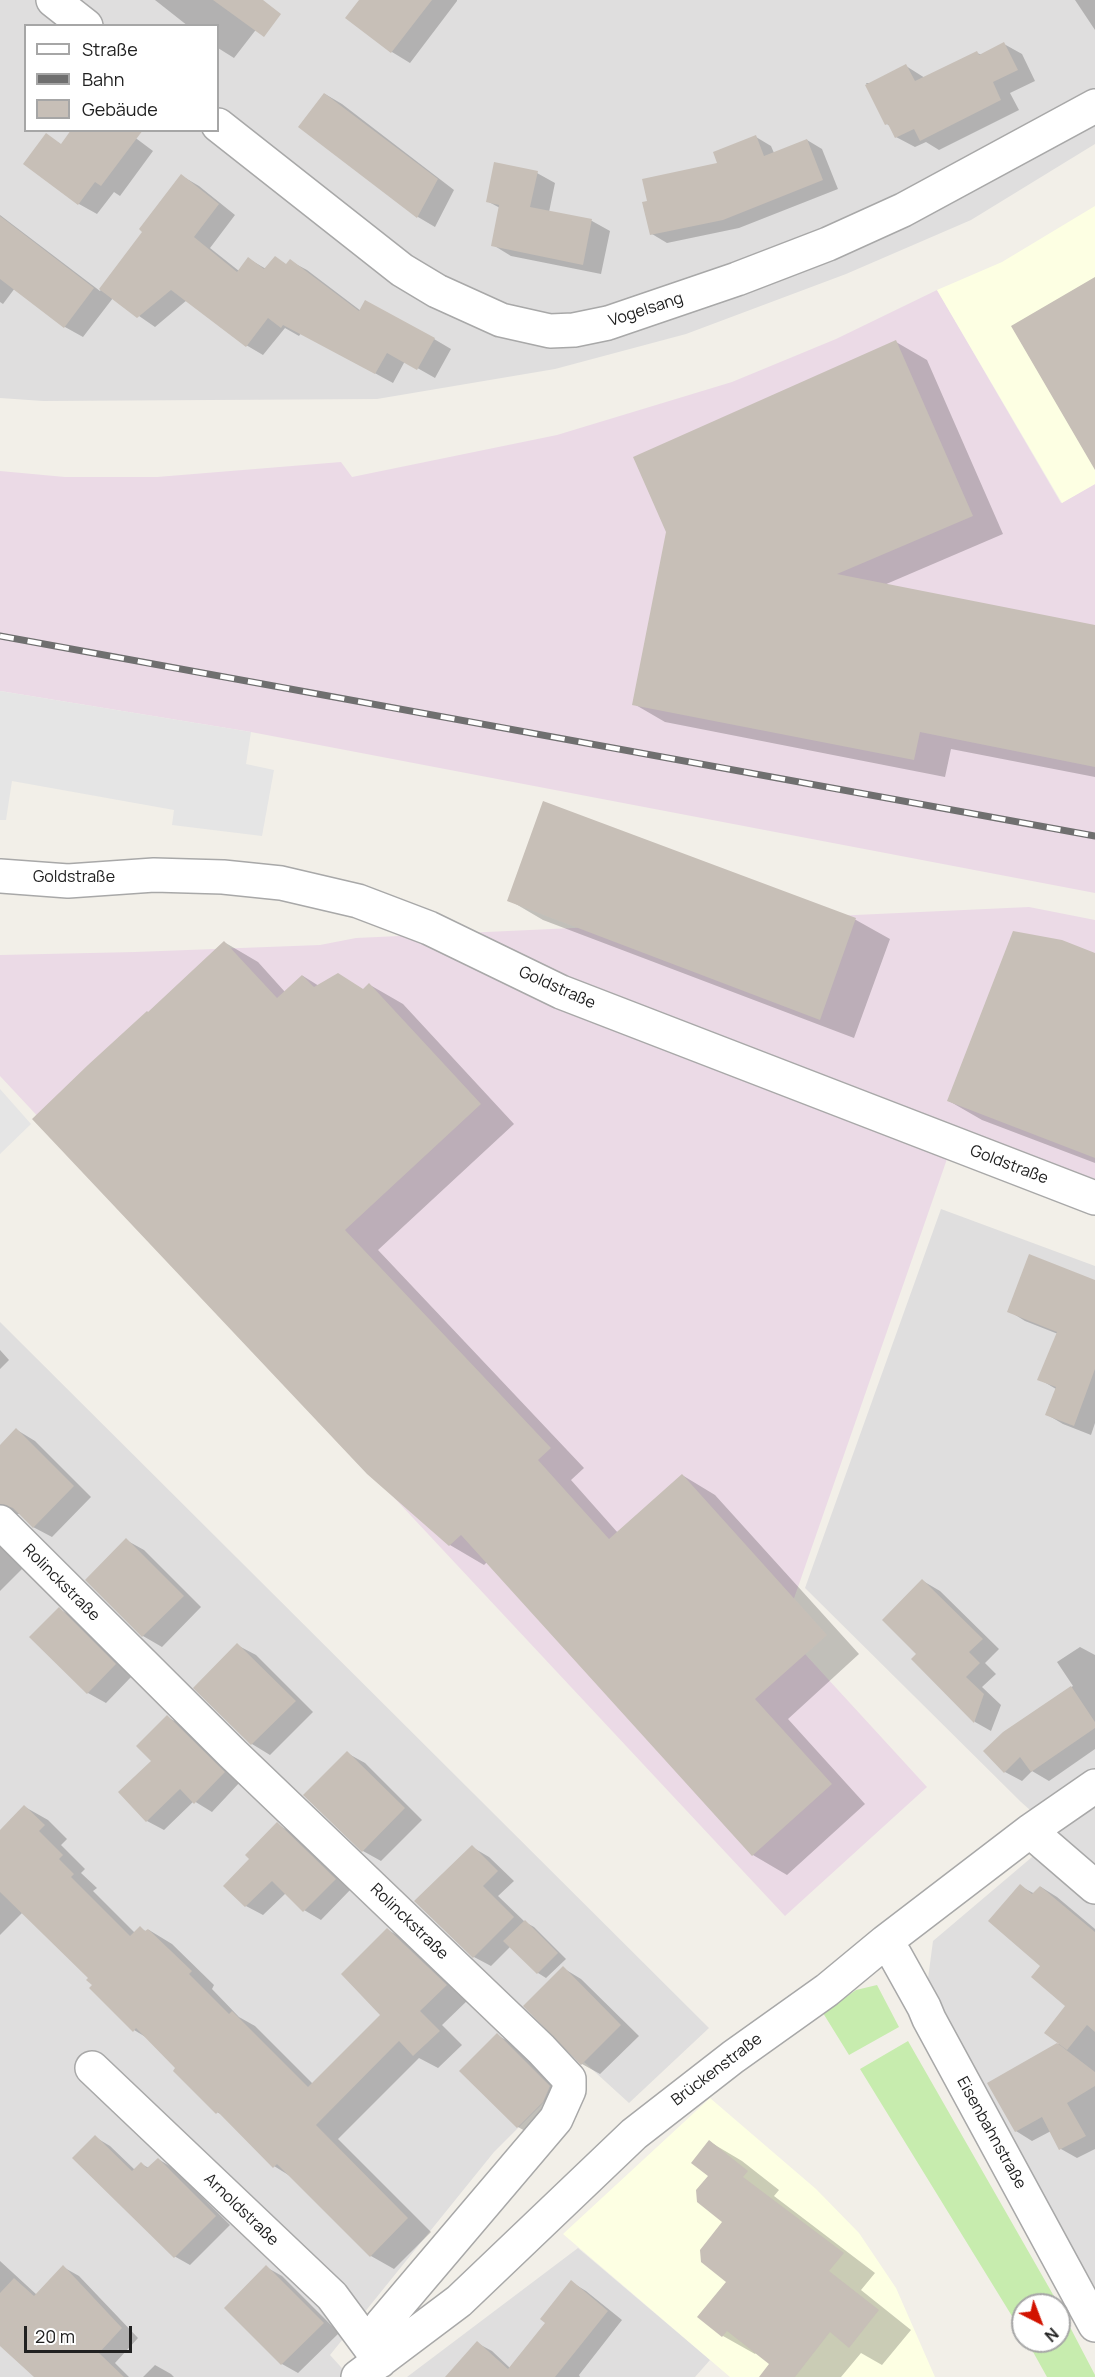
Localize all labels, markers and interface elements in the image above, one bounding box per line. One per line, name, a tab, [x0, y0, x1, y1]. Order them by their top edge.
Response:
legend	[24, 24, 219, 132]
text: Straße	[82, 37, 138, 61]
text: Bahn	[82, 67, 124, 91]
text: Gebäude	[82, 97, 158, 121]
street label: Vogelsang	[606, 289, 686, 331]
street label: Goldstraße	[33, 868, 115, 888]
street label: Goldstraße	[516, 963, 598, 1013]
street label: Goldstraße	[967, 1141, 1051, 1189]
street label: Rolinckstraße	[18, 1540, 104, 1626]
street label: Rolinckstraße	[366, 1880, 452, 1964]
street label: Brückenstraße	[668, 2030, 766, 2110]
street label: Eisenbahnstraße	[952, 2074, 1030, 2192]
street label: Arnoldstraße	[200, 2170, 282, 2250]
north arrow	[1011, 2293, 1071, 2353]
scale bar	[27, 2314, 135, 2352]
text: N	[1040, 2323, 1063, 2347]
text: 20 m	[35, 2324, 75, 2348]

